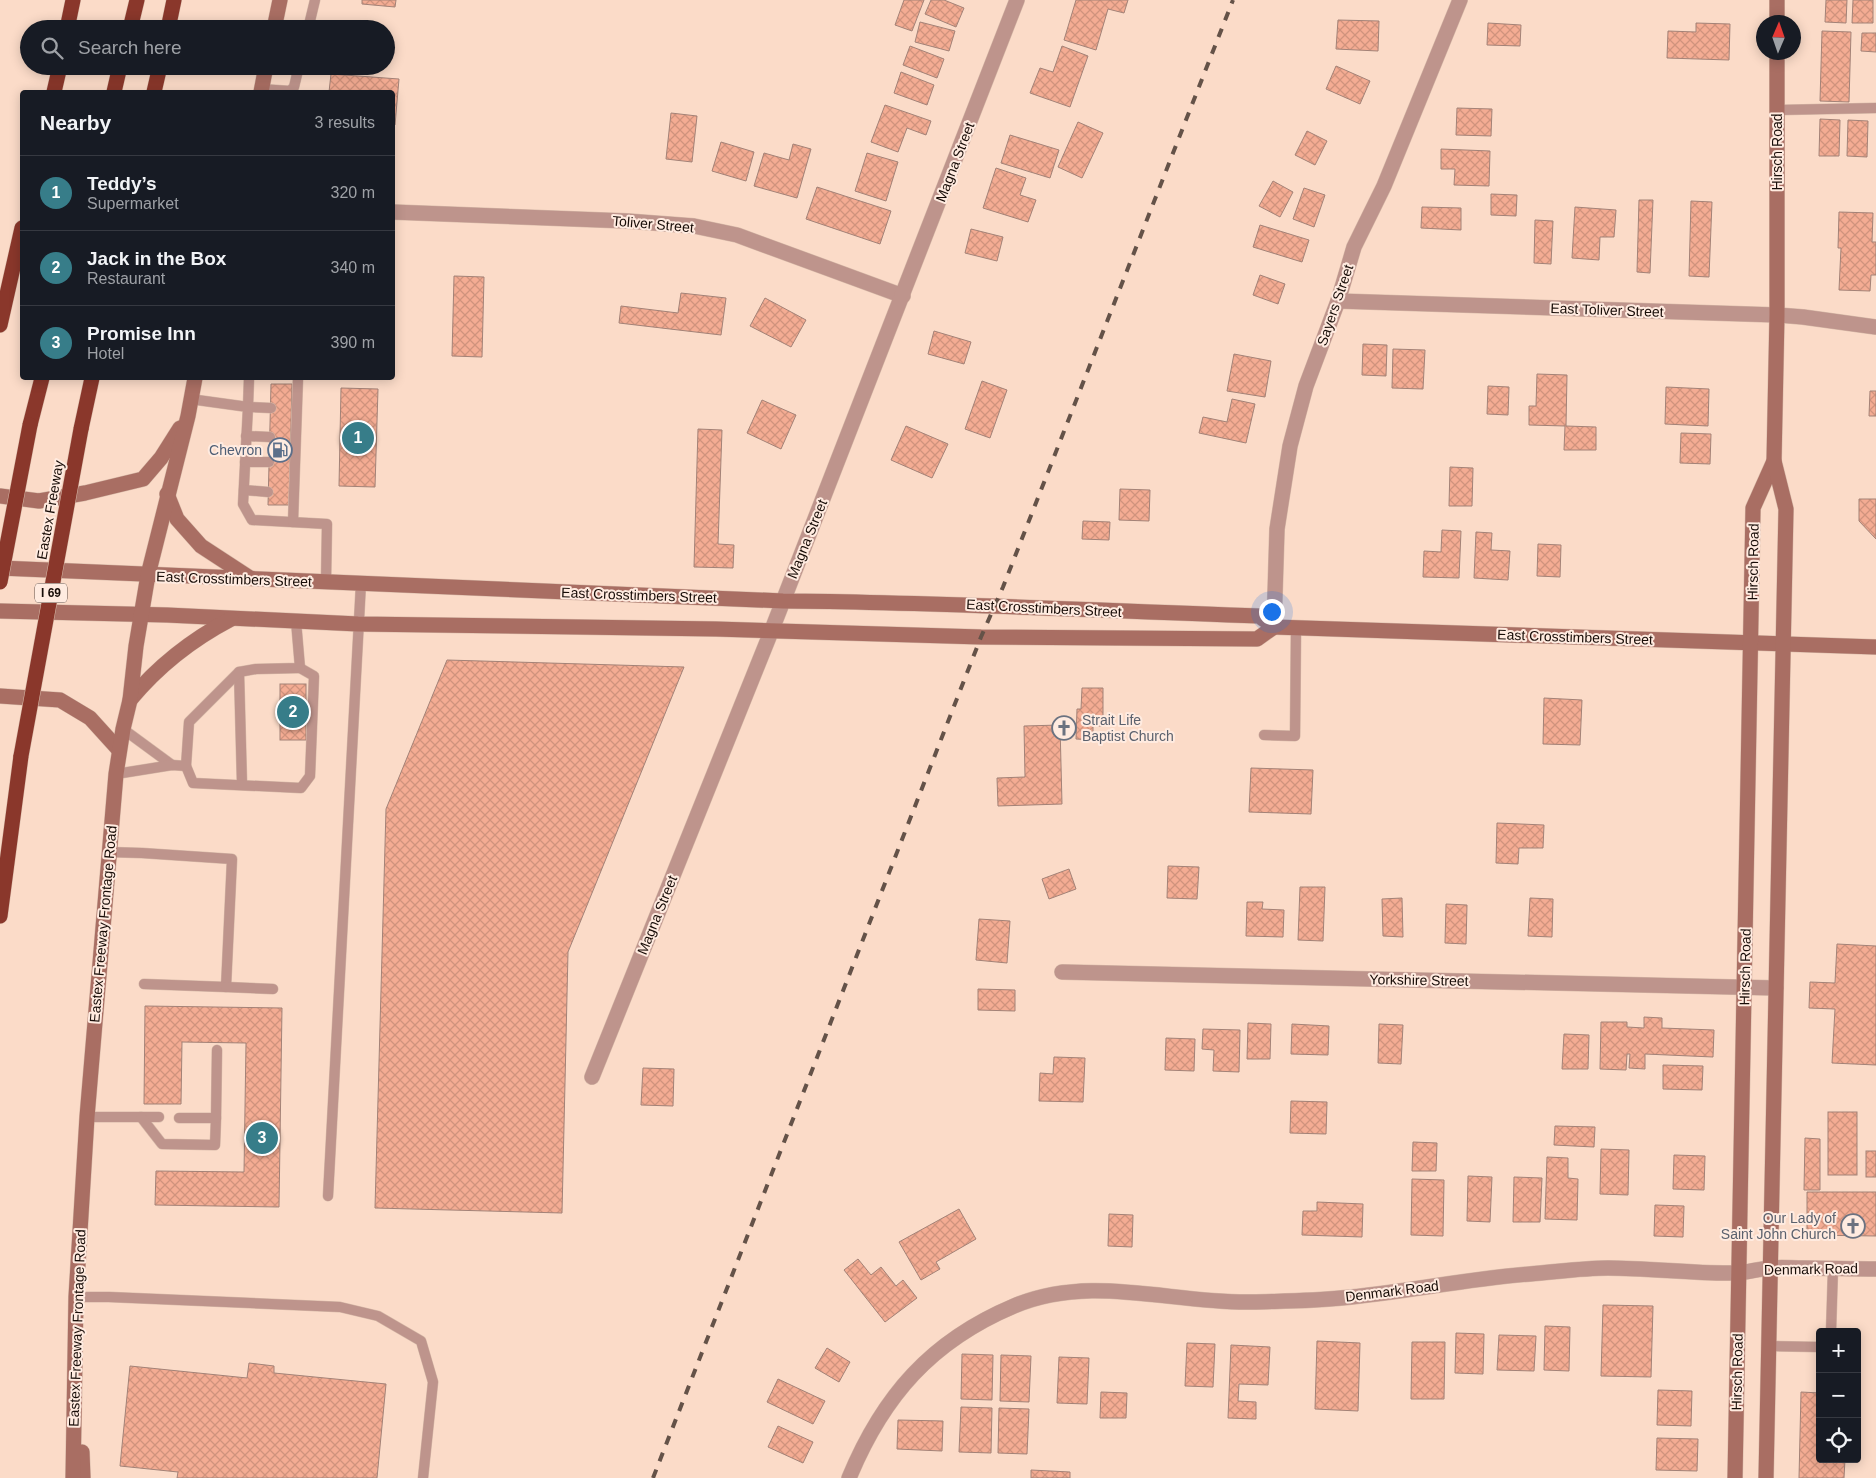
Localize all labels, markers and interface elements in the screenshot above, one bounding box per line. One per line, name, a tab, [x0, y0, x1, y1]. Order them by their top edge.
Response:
north arrow	[1756, 15, 1801, 60]
search box	[20, 20, 395, 75]
icon: search	[38, 34, 66, 62]
text: Search here	[78, 37, 182, 58]
text: Nearby	[40, 111, 111, 134]
street label: Hirsch Road	[1769, 113, 1785, 191]
text: 3 results	[315, 114, 375, 131]
street label: Magna Street	[932, 120, 978, 204]
text: Teddy’s	[87, 173, 157, 194]
text: 1	[52, 184, 60, 201]
text: 320 m	[331, 184, 375, 201]
text: Supermarket	[87, 195, 179, 212]
street label: Toliver Street	[612, 212, 694, 236]
text: Jack in the Box	[87, 248, 226, 269]
text: 2	[52, 259, 60, 276]
text: 340 m	[331, 259, 375, 276]
street label: Sayers Street	[1314, 262, 1356, 348]
text: Restaurant	[87, 270, 165, 287]
street label: East Toliver Street	[1550, 300, 1664, 320]
text: Promise Inn	[87, 323, 196, 344]
text: 3	[52, 334, 60, 351]
text: 390 m	[331, 334, 375, 351]
text: Hotel	[87, 345, 124, 362]
pin: 1	[342, 419, 374, 457]
fuel station icon: Chevron	[267, 437, 293, 463]
place label: Chevron	[209, 442, 262, 458]
street label: Eastex Freeway	[33, 459, 67, 561]
street label: Magna Street	[784, 497, 830, 581]
street label: Hirsch Road	[1744, 523, 1762, 601]
street label: East Crosstimbers Street	[156, 568, 312, 590]
road number: I 69	[35, 584, 67, 602]
street label: East Crosstimbers Street	[561, 584, 717, 606]
street label: East Crosstimbers Street	[966, 596, 1122, 620]
your location	[1259, 599, 1285, 625]
street label: East Crosstimbers Street	[1497, 626, 1653, 648]
pin: 2	[277, 693, 309, 731]
place label: Strait Life Baptist Church	[1082, 712, 1174, 744]
church icon: Strait Life Baptist Church	[1051, 715, 1077, 741]
street label: Eastex Freeway Frontage Road	[86, 825, 120, 1023]
street label: Magna Street	[634, 873, 680, 957]
street label: Hirsch Road	[1736, 928, 1754, 1006]
street label: Yorkshire Street	[1369, 971, 1469, 989]
pin: 3	[246, 1119, 278, 1157]
place label: Our Lady of Saint John Church	[1721, 1210, 1836, 1242]
church icon: Our Lady of Saint John Church	[1840, 1213, 1866, 1239]
street label: Eastex Freeway Frontage Road	[66, 1229, 88, 1427]
street label: Denmark Road	[1764, 1260, 1858, 1278]
street label: Denmark Road	[1344, 1277, 1440, 1305]
map controls	[1816, 1328, 1861, 1463]
button: +	[1816, 1328, 1861, 1373]
street label: Hirsch Road	[1728, 1333, 1746, 1411]
button: −	[1816, 1373, 1861, 1418]
button: locate	[1816, 1418, 1861, 1463]

